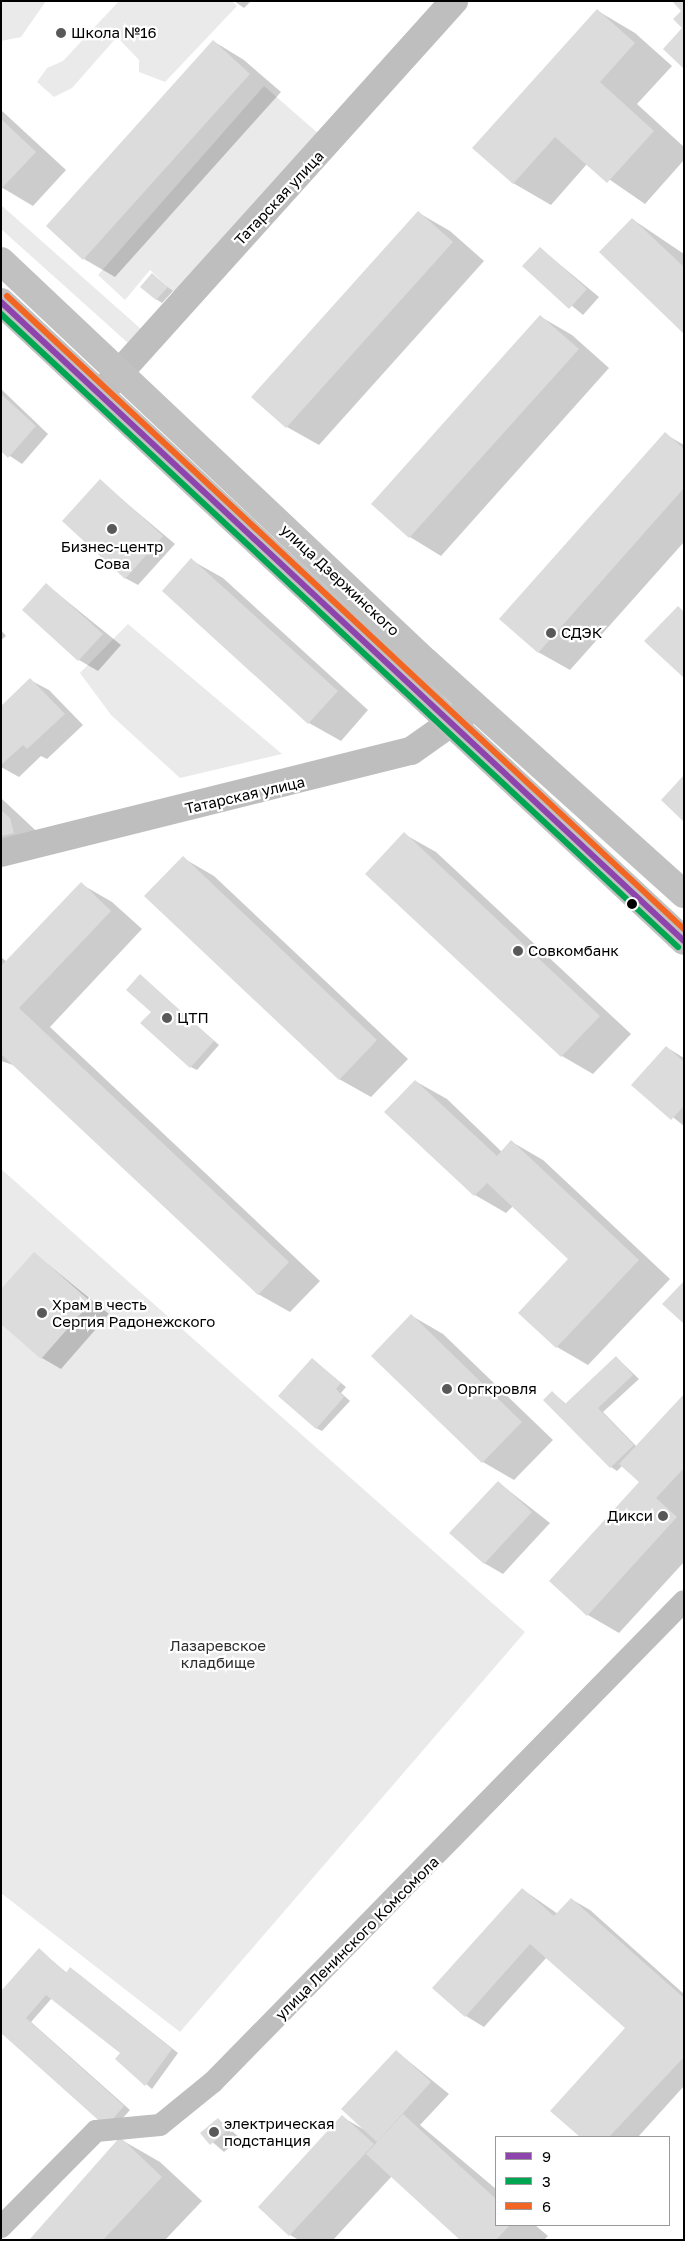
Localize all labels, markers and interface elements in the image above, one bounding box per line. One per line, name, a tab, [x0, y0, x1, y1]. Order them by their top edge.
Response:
place label: Школа №16	[71, 24, 156, 42]
marker: Школа №16	[55, 27, 67, 39]
street label: Татарская улица	[231, 147, 327, 249]
street label: улица Дзержинского	[277, 520, 403, 640]
marker: Бизнес-центр Сова	[106, 523, 118, 535]
place label: Бизнес-центр Сова	[61, 537, 163, 572]
place label: СДЭК	[561, 624, 602, 642]
marker: СДЭК	[545, 627, 557, 639]
street label: Татарская улица	[183, 772, 307, 818]
unlabelled marker	[627, 899, 637, 909]
place label: Совкомбанк	[528, 942, 619, 960]
marker: Совкомбанк	[512, 945, 524, 957]
place label: ЦТП	[177, 1009, 209, 1027]
marker: ЦТП	[161, 1012, 173, 1024]
place label: Храм в честь Сергия Радонежского	[52, 1295, 215, 1330]
marker: Храм в честь Сергия Радонежского	[36, 1307, 48, 1319]
place label: Оргкровля	[457, 1380, 537, 1398]
marker: Оргкровля	[441, 1383, 453, 1395]
place label: Дикси	[607, 1507, 653, 1525]
marker: Дикси	[657, 1510, 669, 1522]
park label: Лазаревское кладбище	[170, 1636, 266, 1671]
street label: улица Ленинского Комсомола	[272, 1853, 442, 2023]
place label: электрическая подстанция	[224, 2114, 335, 2149]
marker: электрическая подстанция	[208, 2126, 220, 2138]
legend	[495, 2136, 670, 2226]
text: 9	[542, 2147, 551, 2165]
text: 3	[542, 2172, 551, 2190]
text: 6	[542, 2197, 551, 2215]

